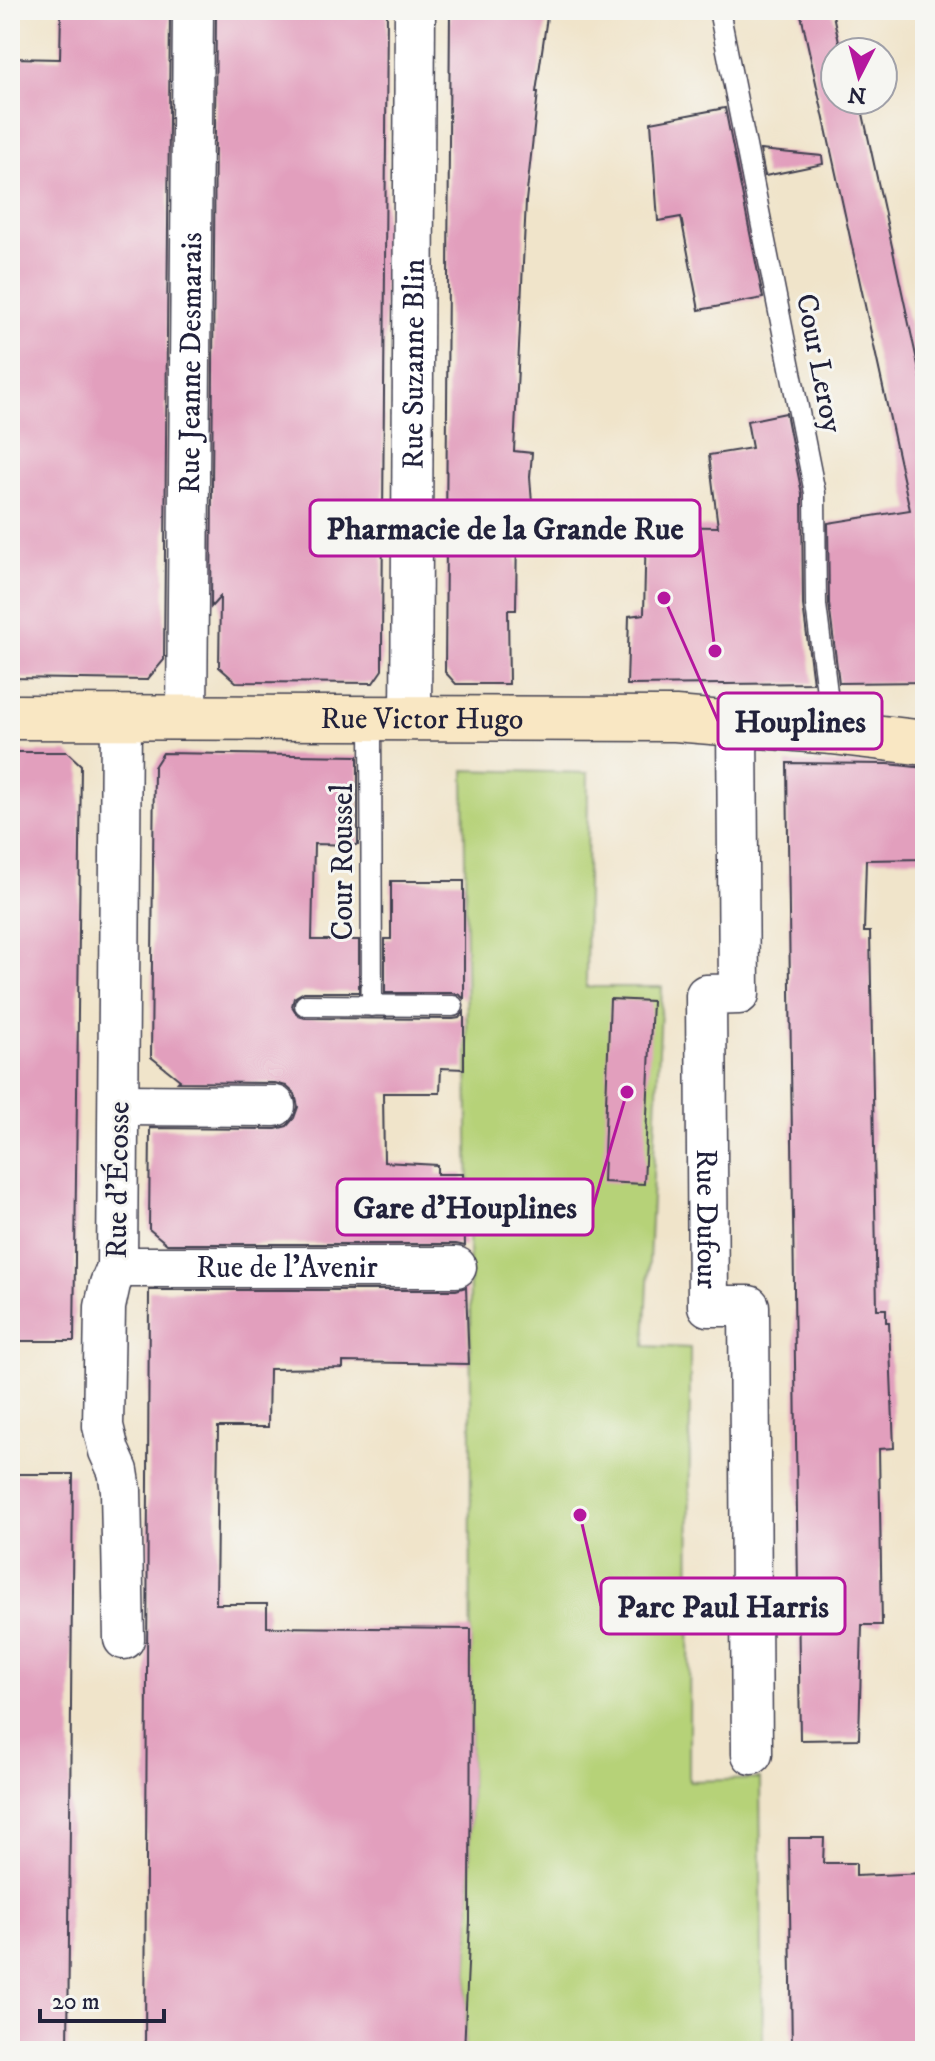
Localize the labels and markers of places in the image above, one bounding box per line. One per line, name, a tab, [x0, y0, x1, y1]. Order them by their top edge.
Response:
callout: Pharmacie de la Grande Rue	[310, 500, 700, 556]
callout: Houplines	[718, 693, 882, 749]
callout: Gare d'Houplines	[337, 1179, 593, 1235]
callout: Parc Paul Harris	[601, 1578, 845, 1634]

